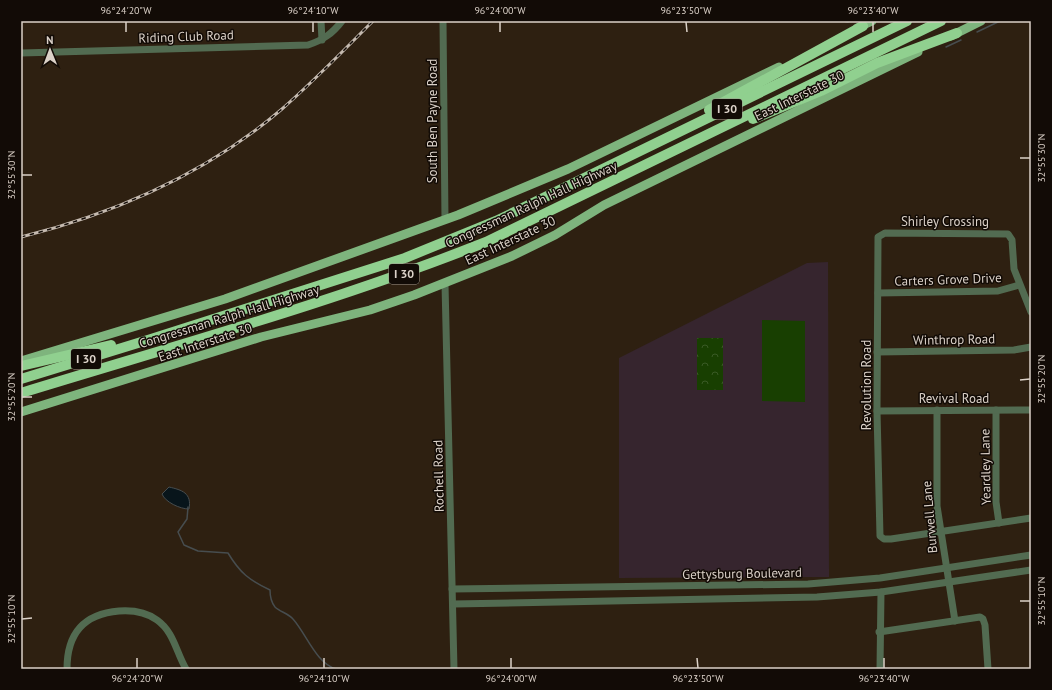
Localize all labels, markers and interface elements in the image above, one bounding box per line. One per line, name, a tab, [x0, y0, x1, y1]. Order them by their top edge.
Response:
text: 96°24'20"W	[100, 4, 152, 17]
text: 96°24'10"W	[287, 4, 339, 17]
text: 96°24'00"W	[474, 4, 526, 17]
text: 96°23'50"W	[660, 4, 712, 17]
text: 96°23'40"W	[847, 4, 899, 17]
street label: Riding Club Road	[138, 26, 234, 47]
north arrow	[30, 30, 70, 70]
text: N	[46, 33, 54, 47]
street label: South Ben Payne Road	[424, 59, 441, 183]
street label: East Interstate 30	[752, 66, 847, 125]
road number: I 30	[712, 99, 742, 119]
text: 32°55'30"N	[1035, 133, 1048, 183]
text: 32°55'30"N	[5, 150, 18, 200]
street label: Congressman Ralph Hall Highway	[443, 157, 620, 252]
street label: East Interstate 30	[462, 212, 558, 269]
street label: Shirley Crossing	[901, 213, 989, 230]
road number: I 30	[389, 264, 419, 284]
street label: Carters Grove Drive	[894, 269, 1002, 290]
street label: Congressman Ralph Hall Highway	[137, 281, 321, 352]
street label: East Interstate 30	[156, 319, 254, 366]
street label: Winthrop Road	[913, 330, 995, 349]
street label: Revolution Road	[858, 340, 875, 430]
road number: I 30	[71, 349, 101, 369]
text: 32°55'20"N	[1035, 354, 1048, 404]
text: 32°55'20"N	[5, 372, 18, 422]
street label: Revival Road	[919, 390, 989, 407]
street label: Yeardley Lane	[976, 429, 995, 505]
street label: Rochell Road	[429, 440, 448, 512]
street label: Burwell Lane	[918, 480, 941, 554]
street label: Gettysburg Boulevard	[682, 564, 802, 583]
text: 32°55'10"N	[1035, 576, 1048, 626]
text: 32°55'10"N	[5, 594, 18, 644]
text: 96°24'20"W	[111, 672, 163, 685]
text: 96°24'10"W	[298, 672, 350, 685]
text: 96°24'00"W	[485, 672, 537, 685]
text: 96°23'50"W	[672, 672, 724, 685]
text: 96°23'40"W	[858, 672, 910, 685]

